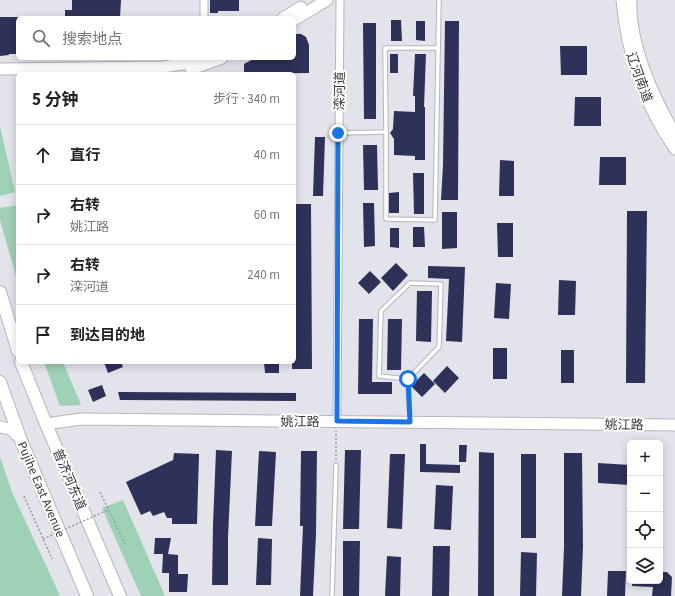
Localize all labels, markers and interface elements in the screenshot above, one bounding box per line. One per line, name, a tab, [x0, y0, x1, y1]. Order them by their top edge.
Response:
search box	[16, 16, 296, 60]
icon: search	[30, 27, 52, 49]
text: 搜索地点	[62, 29, 122, 50]
street label: 辽河南道	[622, 50, 656, 105]
street label: 滦河道	[331, 71, 349, 111]
text: 5 分钟	[32, 88, 78, 112]
text: 步行 · 340 m	[213, 90, 280, 108]
route end	[329, 124, 347, 142]
icon: ahead	[32, 144, 54, 166]
text: 直行	[70, 145, 100, 166]
text: 40 m	[254, 146, 280, 164]
text: 右转	[70, 195, 100, 216]
icon: right	[32, 204, 54, 226]
text: 60 m	[254, 206, 280, 224]
text: 姚江路	[70, 218, 109, 236]
text: 右转	[70, 255, 100, 276]
icon: right	[32, 264, 54, 286]
text: 240 m	[247, 266, 280, 284]
text: 滦河道	[70, 278, 109, 296]
icon: arrive	[32, 324, 54, 346]
text: 到达目的地	[70, 325, 145, 346]
route start	[399, 370, 417, 388]
street label: 姚江路	[280, 413, 320, 431]
street label: 姚江路	[604, 416, 644, 434]
street label: Pujihe East Avenue	[13, 439, 69, 540]
map controls	[627, 440, 663, 584]
button: +	[627, 440, 663, 476]
street label: 普济河东道	[48, 446, 90, 513]
button: −	[627, 476, 663, 512]
button: locate	[627, 512, 663, 548]
button: layers	[627, 548, 663, 584]

